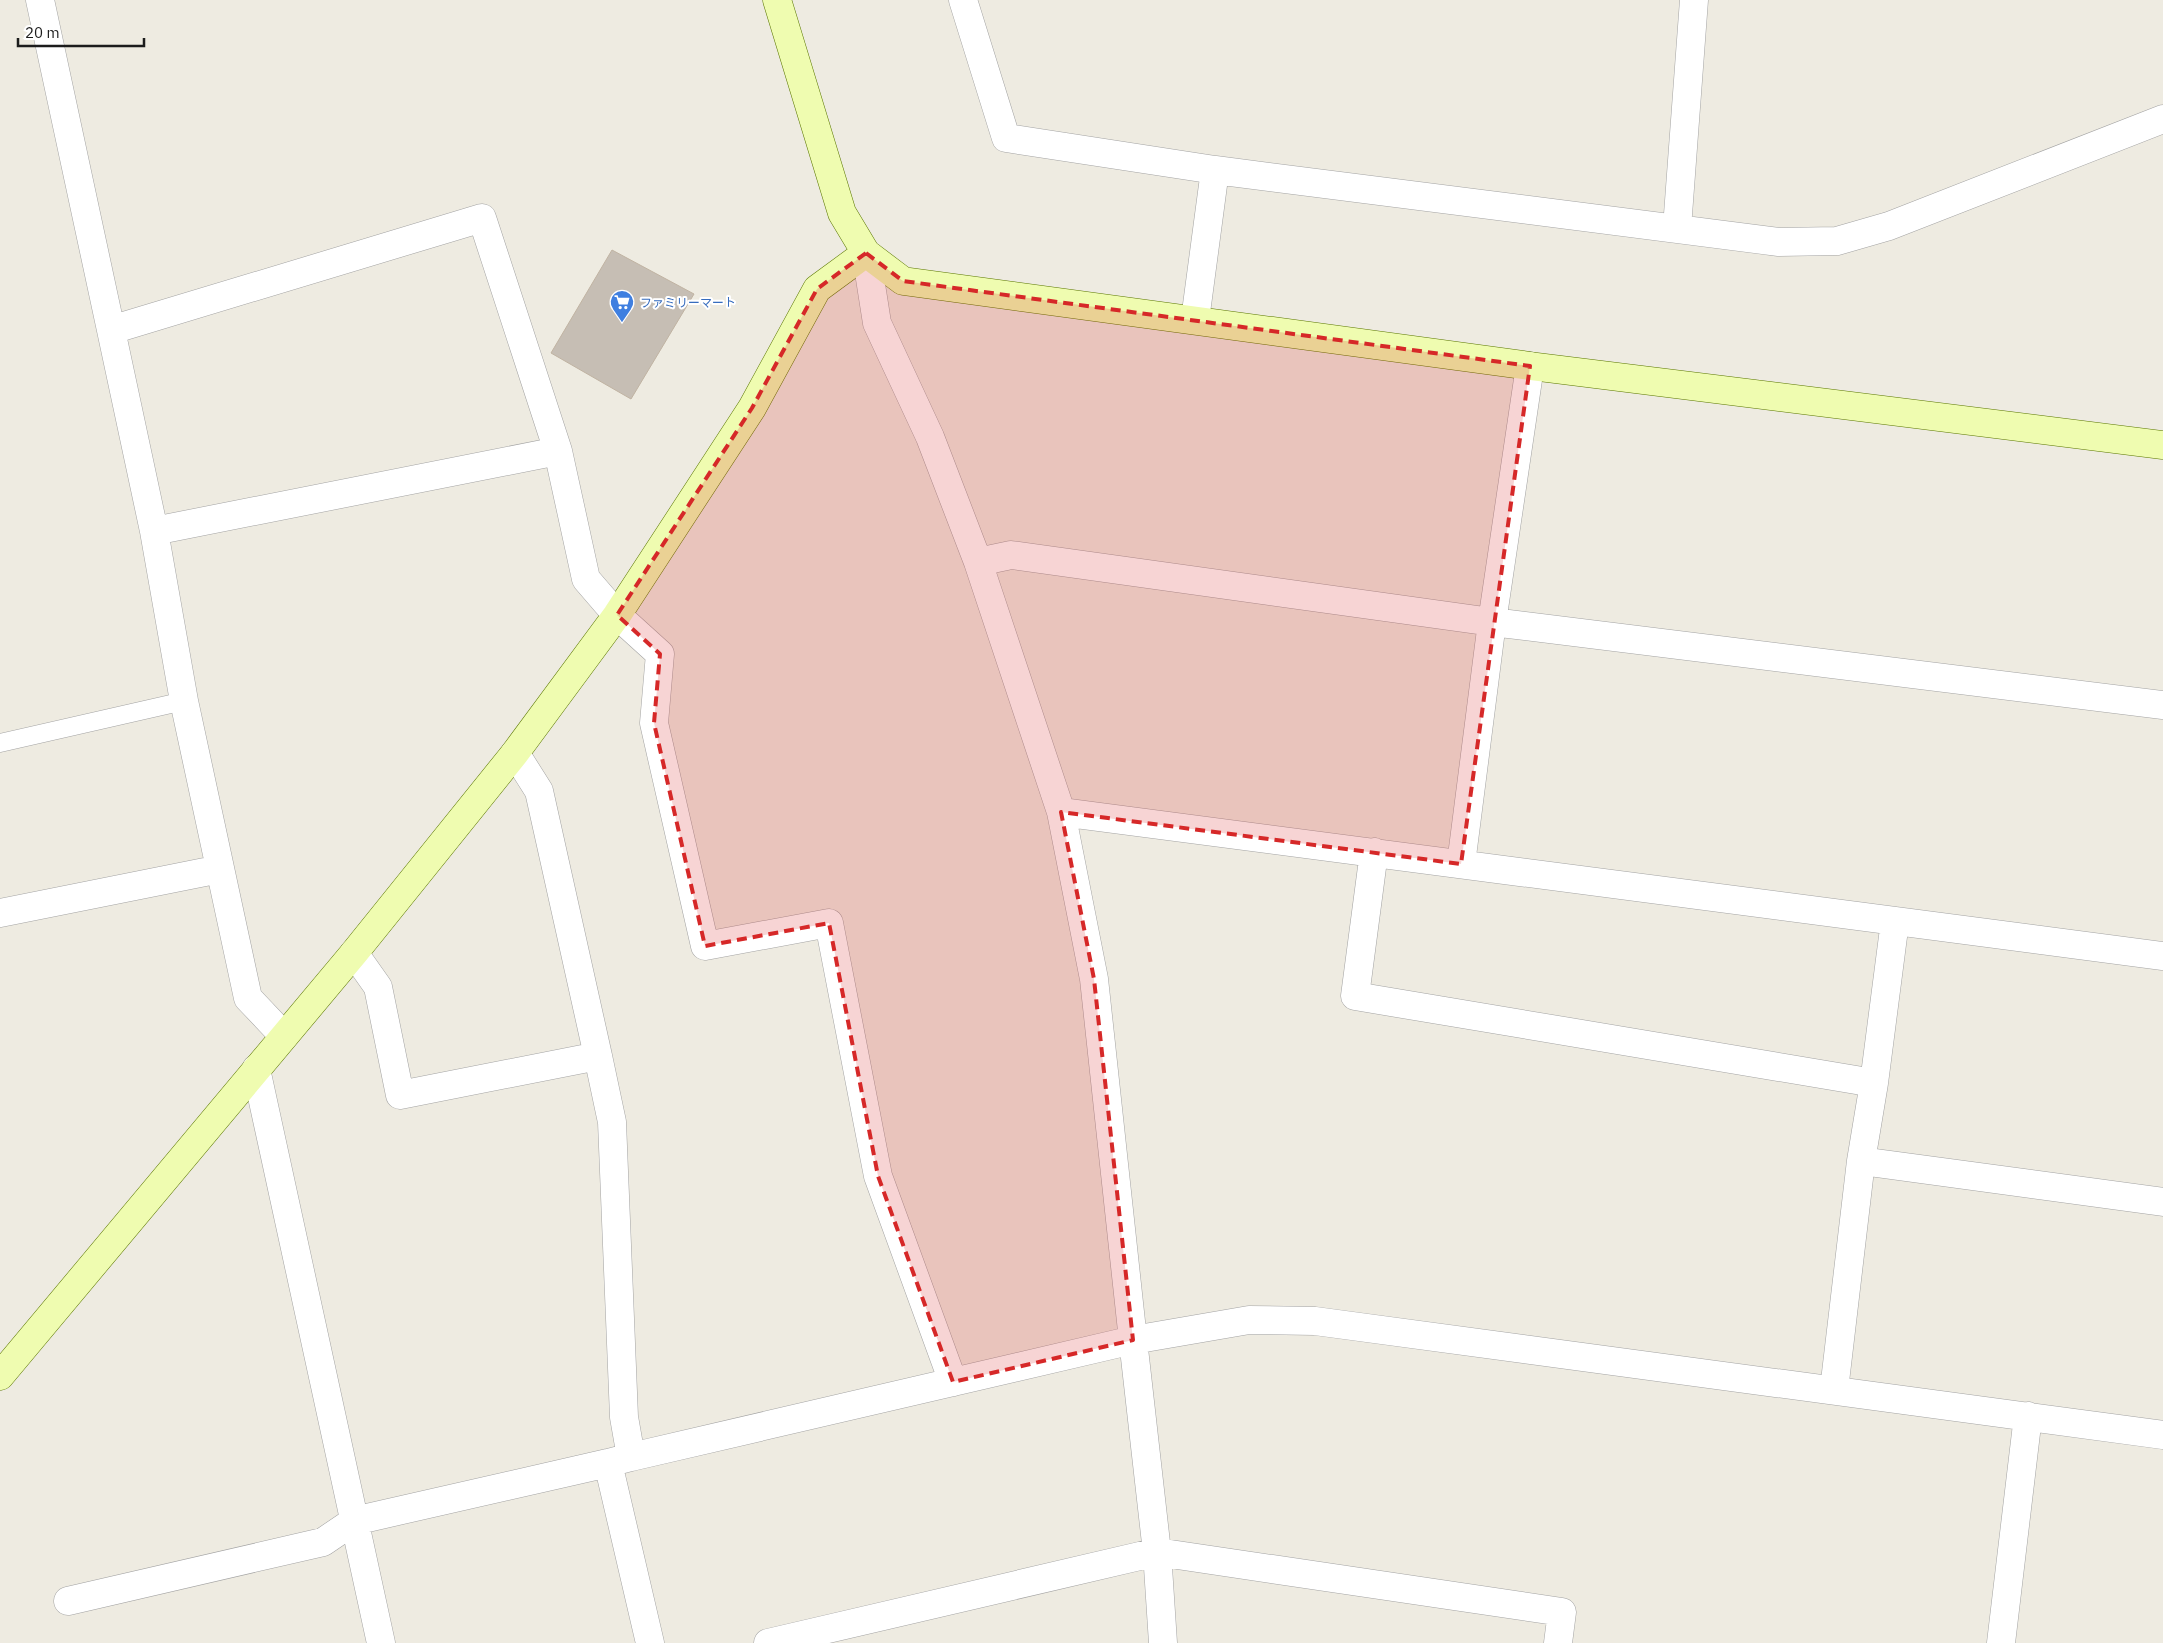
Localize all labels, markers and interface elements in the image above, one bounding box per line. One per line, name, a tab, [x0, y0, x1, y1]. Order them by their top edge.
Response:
scale bar	[18, 15, 144, 47]
text: 20 m	[25, 23, 60, 42]
supermarket icon: ファミリーマート	[609, 289, 635, 323]
place label: ファミリーマート	[640, 295, 736, 310]

